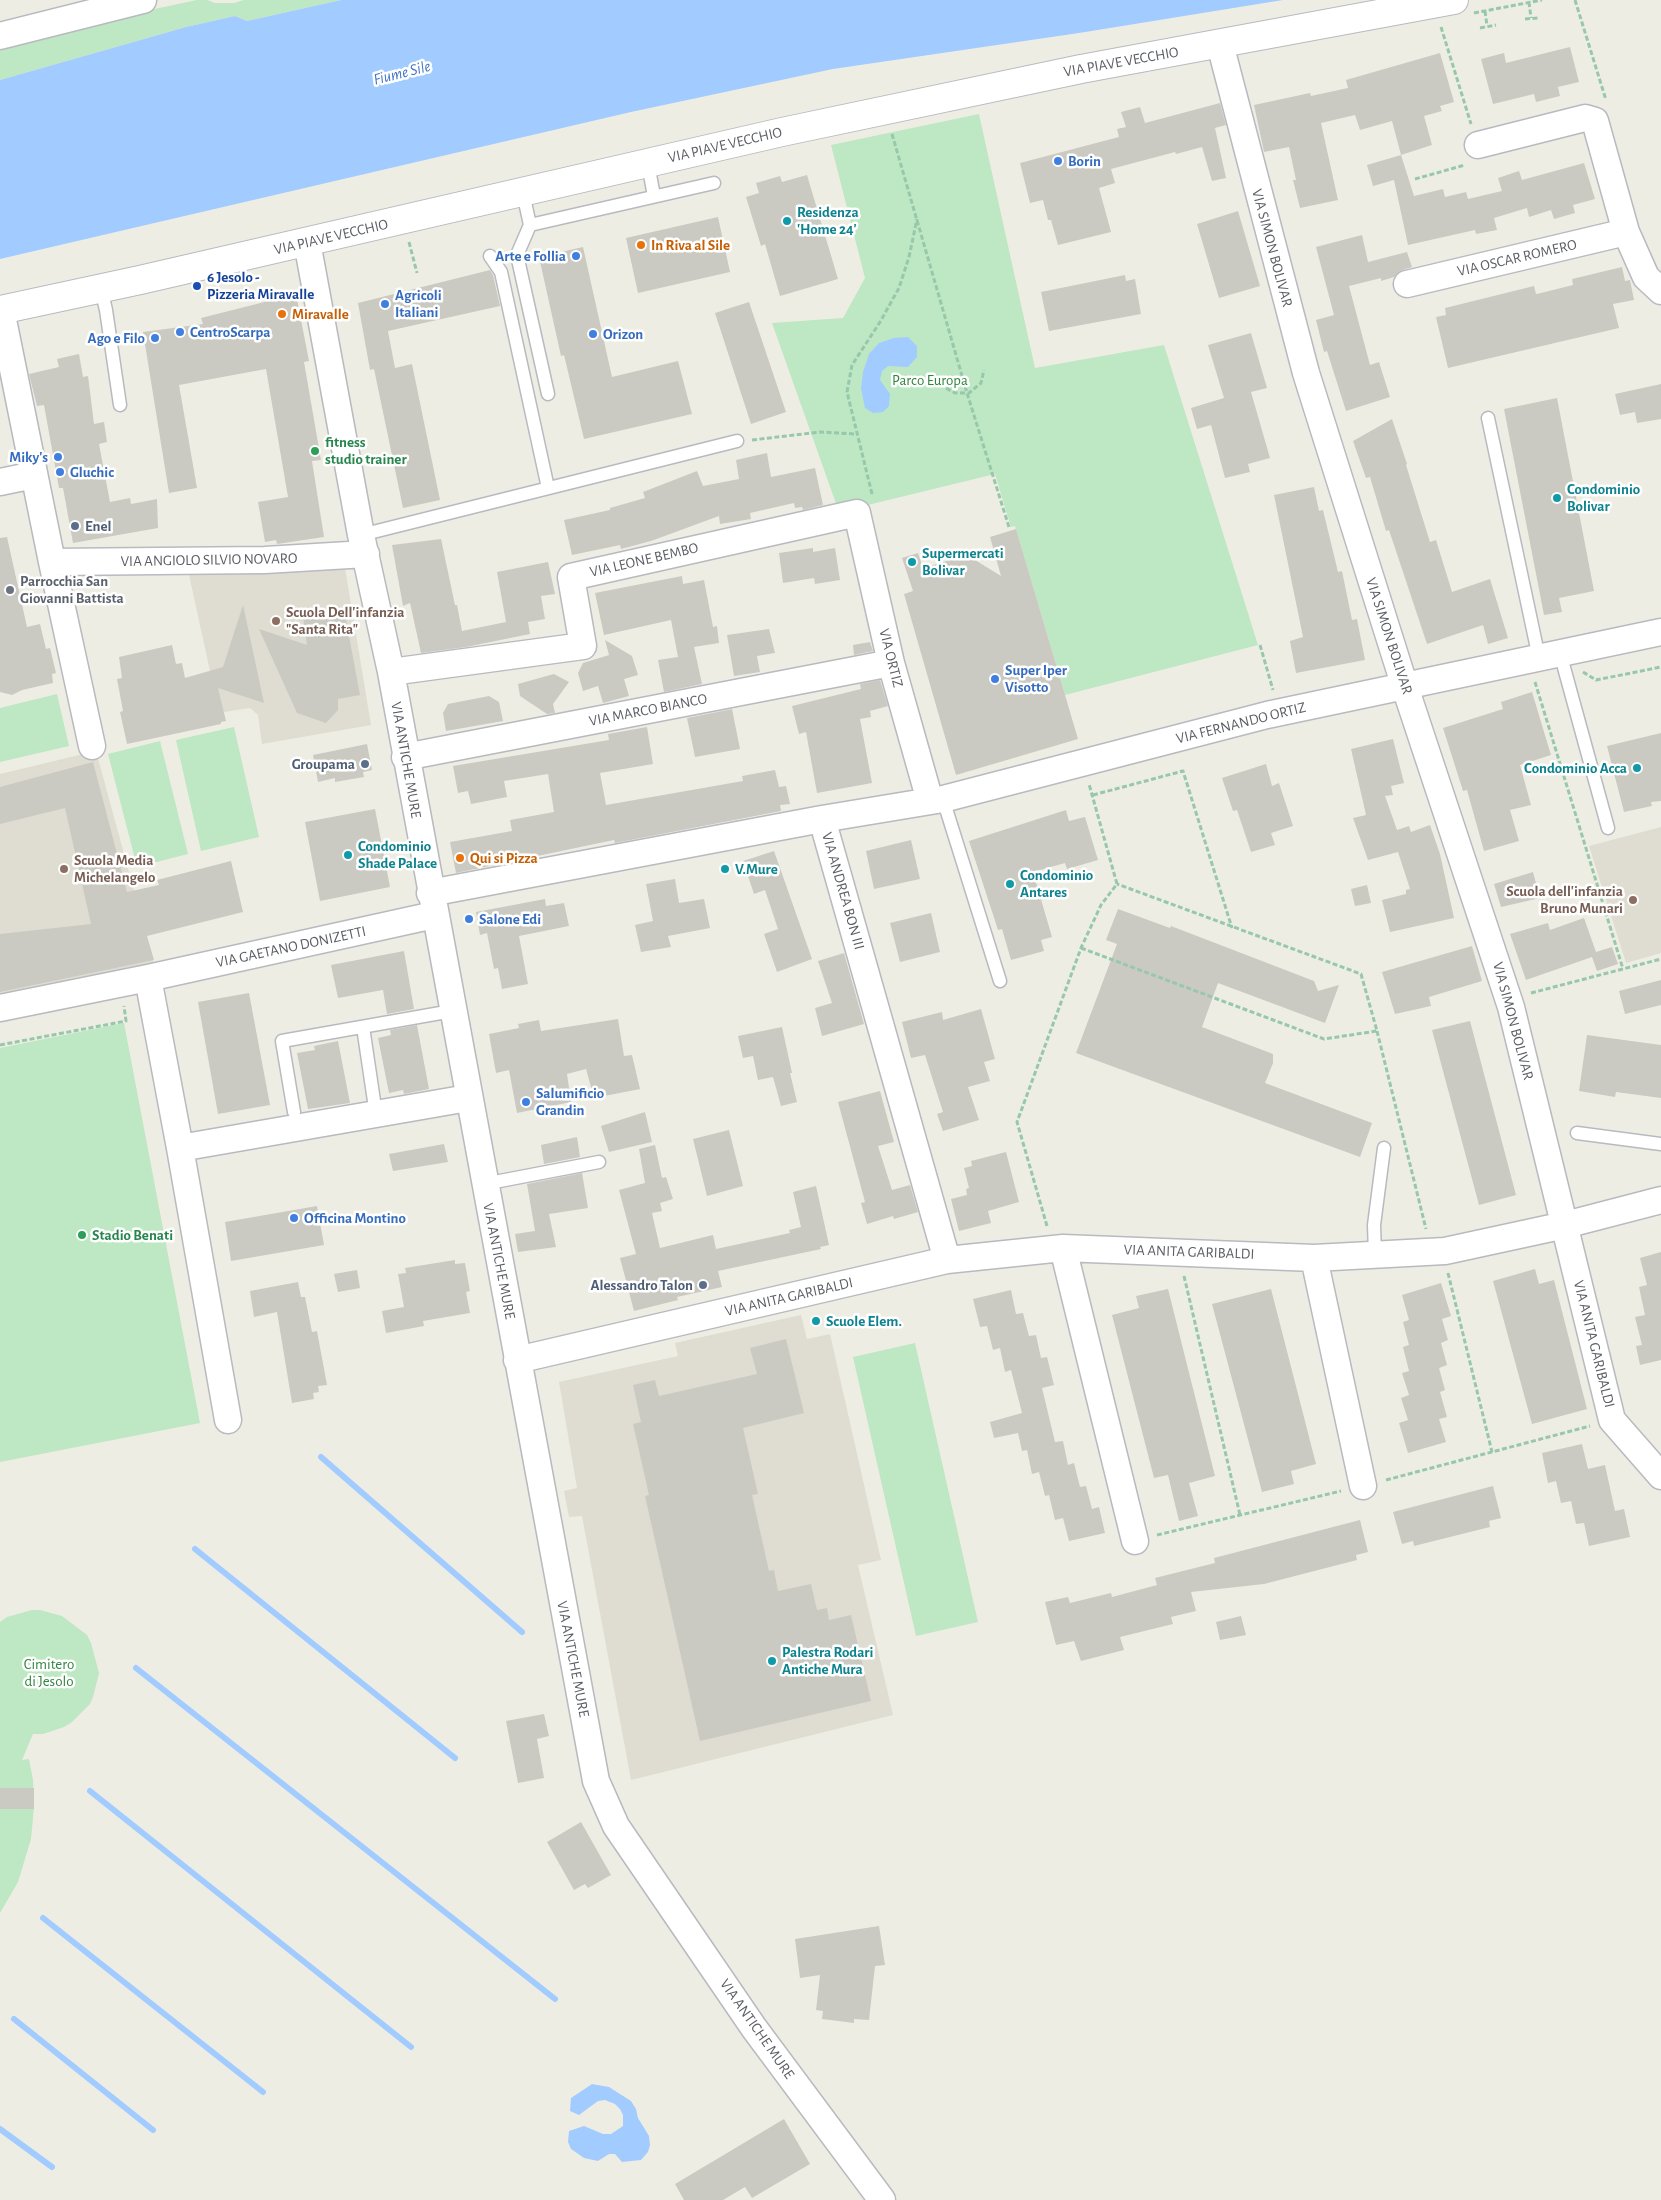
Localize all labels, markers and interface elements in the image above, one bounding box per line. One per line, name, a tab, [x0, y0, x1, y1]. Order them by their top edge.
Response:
street label: VIA PIAVE VECCHIO	[1062, 43, 1180, 81]
water label: Fiume Sile	[371, 57, 433, 89]
street label: VIA PIAVE VECCHIO	[666, 123, 784, 167]
place label: Borin	[1068, 152, 1101, 170]
marker: Borin	[1052, 155, 1064, 167]
street label: VIA SIMON BOLIVAR	[1248, 187, 1296, 309]
place label: Residenza 'Home 24'	[797, 203, 859, 238]
street label: VIA PIAVE VECCHIO	[272, 215, 390, 259]
marker: Residenza 'Home 24'	[781, 215, 793, 227]
place label: In Riva al Sile	[651, 236, 730, 254]
street label: VIA OSCAR ROMERO	[1456, 236, 1578, 280]
marker: In Riva al Sile	[635, 239, 647, 251]
place label: Arte e Follia	[495, 247, 566, 265]
marker: Arte e Follia	[570, 250, 582, 262]
place label: 6 Jesolo - Pizzeria Miravalle	[207, 268, 314, 303]
marker: 6 Jesolo - Pizzeria Miravalle	[191, 280, 203, 292]
place label: Agricoli Italiani	[395, 286, 442, 321]
marker: Agricoli Italiani	[379, 298, 391, 310]
place label: Miravalle	[292, 305, 349, 323]
marker: Miravalle	[276, 308, 288, 320]
place label: CentroScarpa	[190, 323, 270, 341]
place label: Orizon	[603, 325, 643, 343]
marker: CentroScarpa	[174, 326, 186, 338]
marker: Orizon	[587, 328, 599, 340]
place label: Ago e Filo	[87, 329, 145, 347]
marker: Ago e Filo	[149, 332, 161, 344]
park label: Parco Europa	[892, 371, 968, 389]
place label: fitness studio trainer	[325, 433, 407, 468]
marker: fitness studio trainer	[309, 445, 321, 457]
place label: Miky's	[9, 448, 48, 466]
marker: Miky's	[52, 451, 64, 463]
place label: Gluchic	[70, 463, 114, 481]
marker: Gluchic	[54, 466, 66, 478]
place label: Condominio Bolivar	[1567, 480, 1640, 515]
marker: Condominio Bolivar	[1551, 492, 1563, 504]
place label: Enel	[85, 517, 111, 535]
marker: Enel	[69, 520, 81, 532]
street label: VIA LEONE BEMBO	[588, 539, 700, 581]
place label: Supermercati Bolivar	[922, 544, 1004, 579]
street label: VIA ANGIOLO SILVIO NOVARO	[120, 549, 298, 571]
marker: Supermercati Bolivar	[906, 556, 918, 568]
place label: Parrocchia San Giovanni Battista	[20, 572, 124, 607]
street label: VIA SIMON BOLIVAR	[1362, 575, 1416, 697]
marker: Parrocchia San Giovanni Battista	[4, 584, 16, 596]
place label: Scuola Dell'infanzia "Santa Rita"	[286, 603, 405, 638]
marker: Scuola Dell'infanzia "Santa Rita"	[270, 615, 282, 627]
street label: VIA ORTIZ	[875, 627, 907, 689]
place label: Super Iper Visotto	[1005, 661, 1067, 696]
marker: Super Iper Visotto	[989, 673, 1001, 685]
street label: VIA MARCO BIANCO	[587, 690, 709, 730]
street label: VIA FERNANDO ORTIZ	[1174, 698, 1308, 748]
street label: VIA ANTICHE MURE	[387, 700, 425, 820]
place label: Groupama	[292, 755, 355, 773]
marker: Groupama	[359, 758, 371, 770]
place label: Condominio Acca	[1524, 759, 1627, 777]
marker: Condominio Acca	[1631, 762, 1643, 774]
street label: VIA ANDREA BON III	[818, 830, 868, 952]
place label: Condominio Shade Palace	[358, 837, 437, 872]
marker: Condominio Shade Palace	[342, 849, 354, 861]
place label: Qui si Pizza	[470, 849, 538, 867]
place label: Scuola Media Michelangelo	[74, 851, 155, 886]
marker: Qui si Pizza	[454, 852, 466, 864]
place label: V.Mure	[735, 860, 778, 878]
marker: Scuola Media Michelangelo	[58, 863, 70, 875]
marker: V.Mure	[719, 863, 731, 875]
place label: Condominio Antares	[1020, 866, 1093, 901]
marker: Condominio Antares	[1004, 878, 1016, 890]
place label: Scuola dell'infanzia Bruno Munari	[1506, 882, 1623, 917]
marker: Scuola dell'infanzia Bruno Munari	[1627, 894, 1639, 906]
place label: Salone Edi	[479, 910, 541, 928]
marker: Salone Edi	[463, 913, 475, 925]
street label: VIA GAETANO DONIZETTI	[214, 922, 368, 972]
street label: VIA SIMON BOLIVAR	[1489, 960, 1537, 1082]
place label: Salumificio Grandin	[536, 1084, 604, 1119]
marker: Salumificio Grandin	[520, 1096, 532, 1108]
street label: VIA ANTICHE MURE	[479, 1201, 519, 1321]
place label: Officina Montino	[304, 1209, 406, 1227]
marker: Officina Montino	[288, 1212, 300, 1224]
place label: Stadio Benati	[92, 1226, 173, 1244]
marker: Stadio Benati	[76, 1229, 88, 1241]
street label: VIA ANITA GARIBALDI	[1123, 1241, 1255, 1263]
street label: VIA ANITA GARIBALDI	[723, 1274, 855, 1320]
place label: Alessandro Talon	[590, 1276, 693, 1294]
street label: VIA ANITA GARIBALDI	[1569, 1278, 1619, 1410]
marker: Alessandro Talon	[697, 1279, 709, 1291]
place label: Scuole Elem.	[826, 1312, 902, 1330]
marker: Scuole Elem.	[810, 1315, 822, 1327]
street label: VIA ANTICHE MURE	[553, 1599, 593, 1719]
place label: Palestra Rodari Antiche Mura	[782, 1643, 873, 1678]
park label: Cimitero di Jesolo	[24, 1655, 74, 1690]
marker: Palestra Rodari Antiche Mura	[766, 1655, 778, 1667]
street label: VIA ANTICHE MURE	[716, 1976, 798, 2082]

